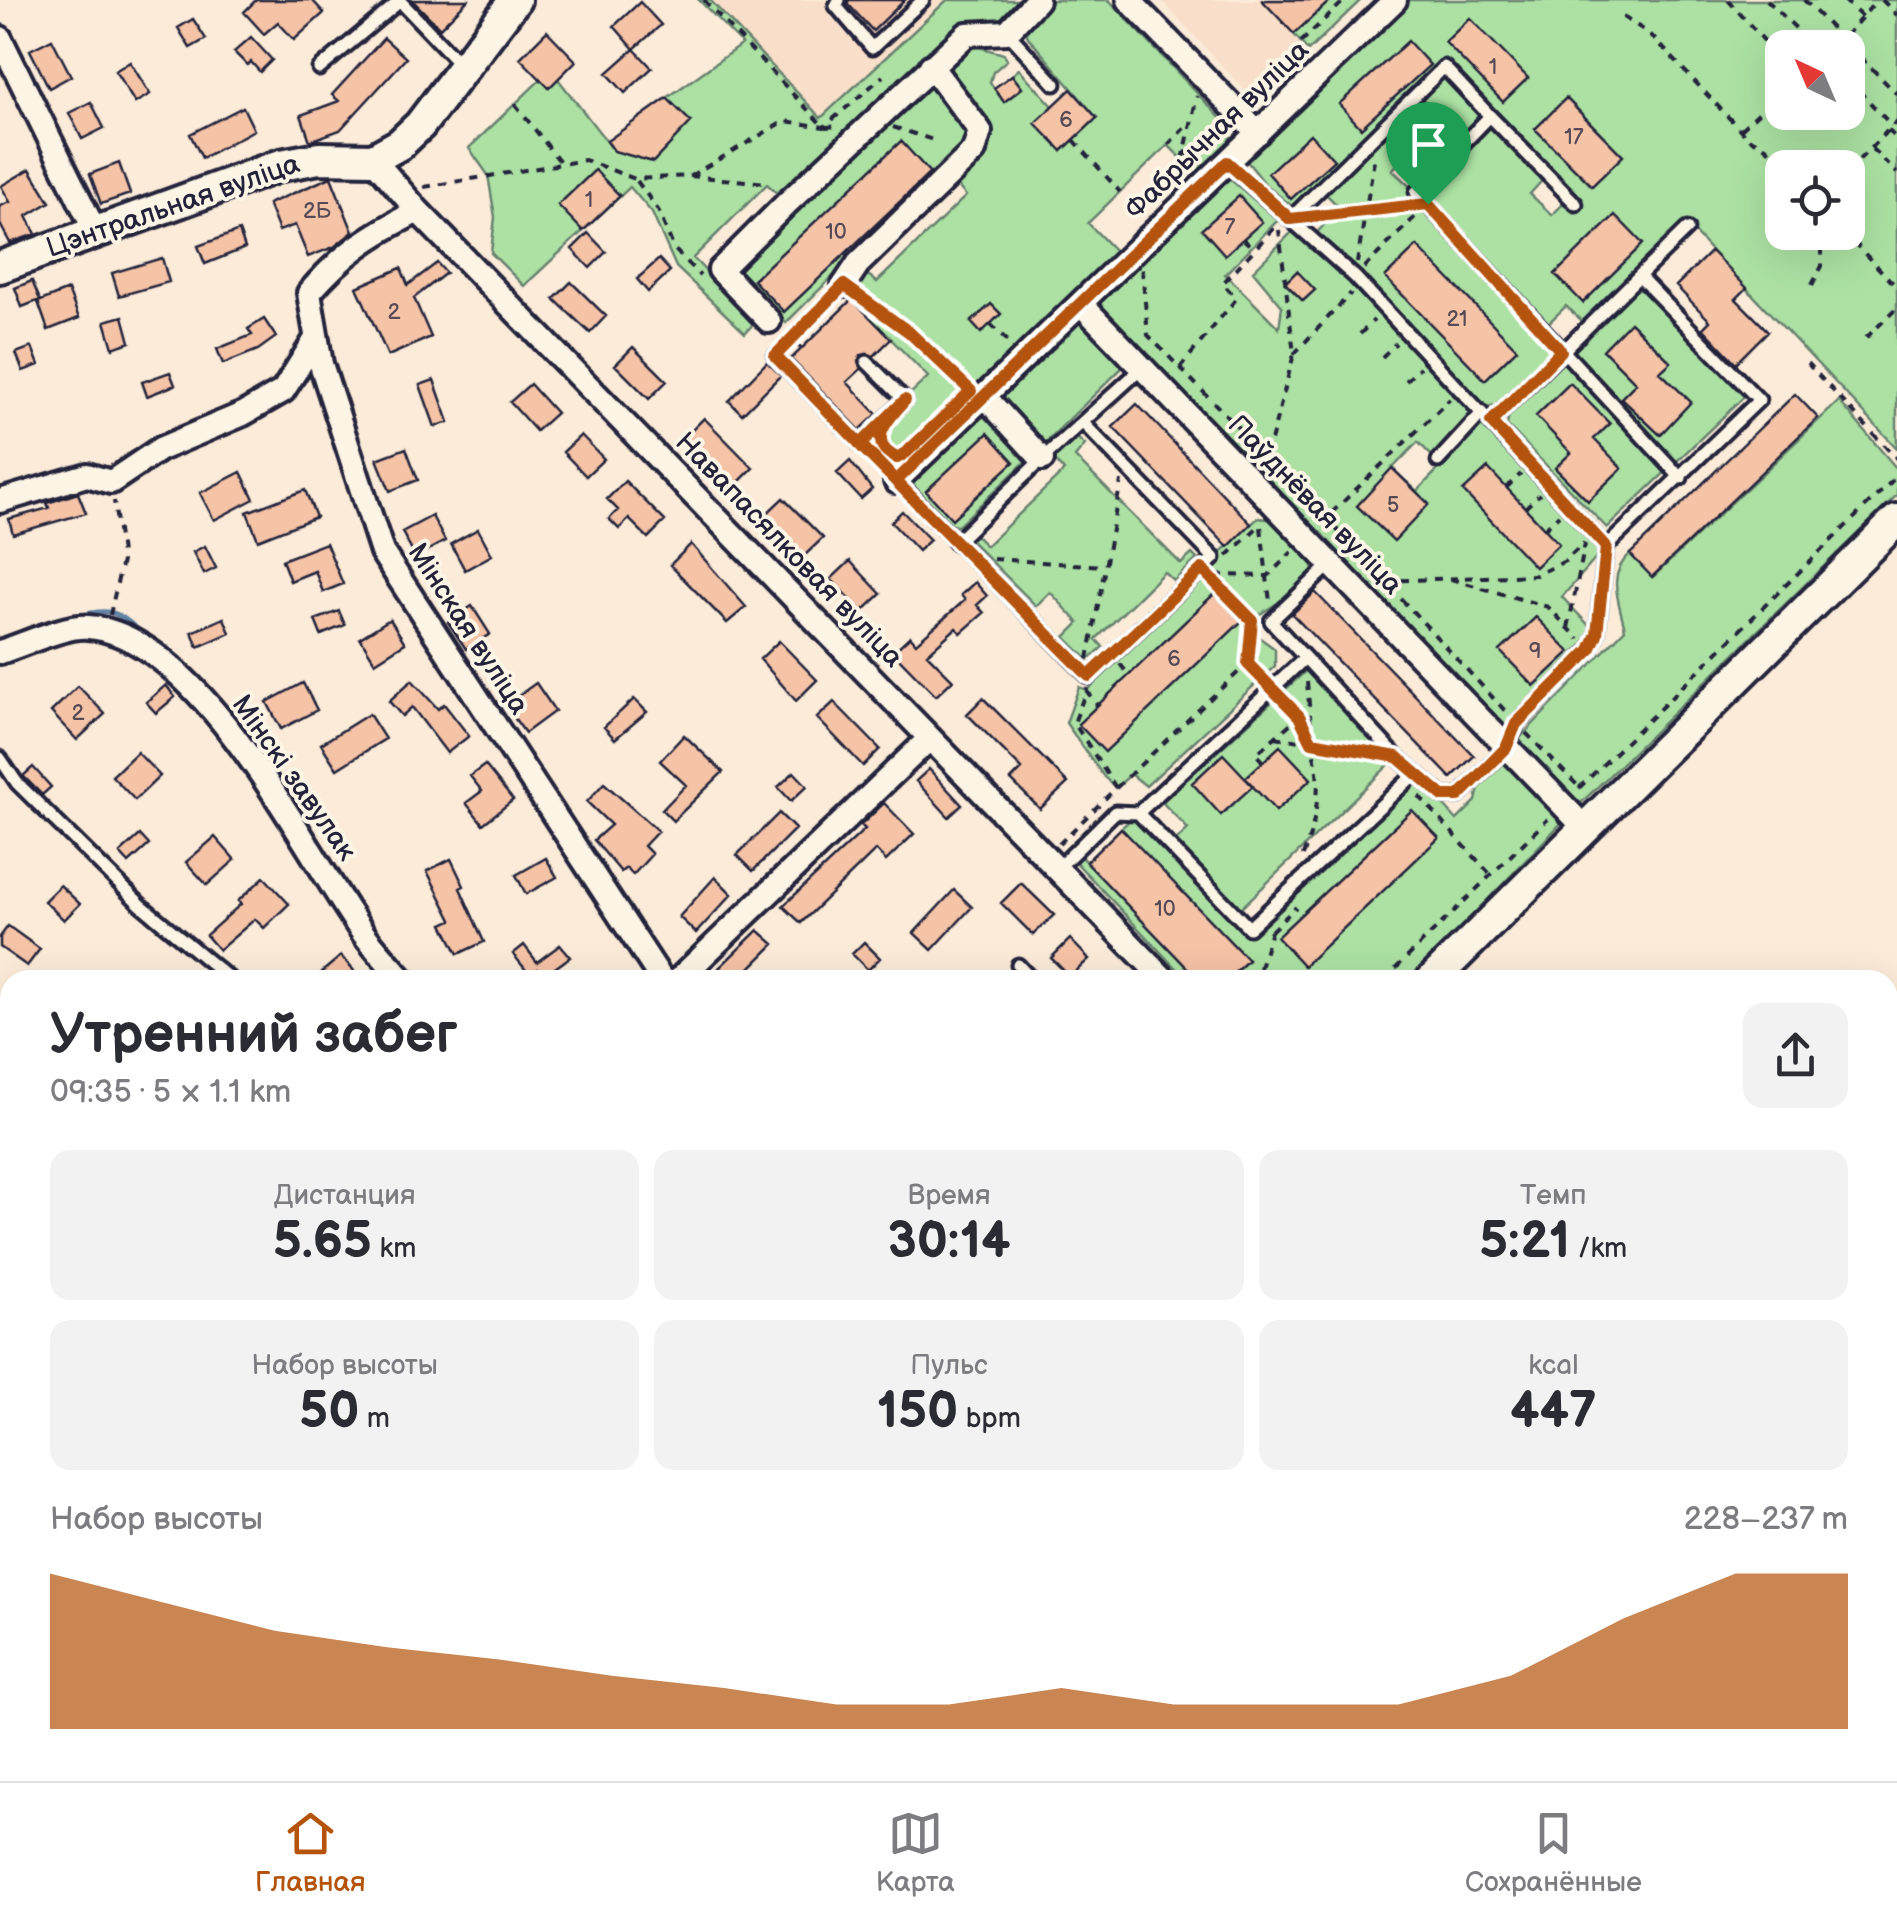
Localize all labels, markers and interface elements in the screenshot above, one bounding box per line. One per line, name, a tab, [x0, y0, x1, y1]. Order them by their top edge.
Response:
north arrow	[1765, 30, 1865, 130]
map controls	[1765, 30, 1865, 250]
street label: Фабрычная вуліца	[1118, 33, 1316, 226]
house number: 1	[1489, 54, 1497, 81]
pin	[1386, 102, 1471, 205]
house number: 6	[1059, 107, 1073, 134]
icon: arrive	[1401, 117, 1456, 172]
house number: 17	[1564, 124, 1584, 151]
street label: Цэнтральная вуліца	[42, 147, 304, 265]
button: locate	[1765, 150, 1865, 250]
house number: 1	[585, 187, 593, 214]
house number: 2Б	[303, 198, 332, 225]
house number: 7	[1225, 214, 1236, 241]
house number: 10	[825, 219, 847, 246]
house number: 2	[388, 299, 401, 326]
house number: 21	[1446, 306, 1468, 333]
street label: Паўднёвая вуліца	[1221, 409, 1409, 602]
street label: Навапасялковая вуліца	[668, 426, 910, 674]
house number: 5	[1387, 492, 1399, 519]
street label: Мінская вуліца	[400, 537, 536, 721]
house number: 9	[1529, 638, 1541, 665]
house number: 6	[1167, 646, 1181, 673]
street label: Мінскі завулак	[225, 689, 363, 867]
house number: 2	[72, 700, 85, 727]
house number: 10	[1154, 896, 1176, 923]
text: Утренний забег	[50, 1002, 458, 1069]
button: share	[1743, 1003, 1848, 1108]
text: 09:35 · 5 × 1.1 km	[50, 1073, 291, 1112]
text: Дистанция	[274, 1179, 416, 1212]
text: Время	[907, 1179, 991, 1212]
text: Темп	[1520, 1179, 1587, 1212]
text: 5.65	[273, 1212, 372, 1272]
text: 30:14	[888, 1212, 1010, 1272]
text: 5:21	[1479, 1212, 1570, 1272]
text: km	[372, 1232, 416, 1265]
text: /km	[1570, 1232, 1627, 1265]
text: Набор высоты	[251, 1349, 438, 1382]
text: Пульс	[910, 1349, 988, 1382]
text: kcal	[1528, 1349, 1578, 1382]
text: 50	[299, 1382, 359, 1442]
text: 150	[877, 1382, 958, 1442]
text: 447	[1510, 1382, 1597, 1442]
text: m	[359, 1402, 390, 1435]
text: bpm	[958, 1402, 1021, 1435]
text: Набор высоты	[50, 1500, 263, 1539]
text: 228–237 m	[1684, 1500, 1848, 1539]
tab: Главная	[255, 1806, 366, 1899]
tab: Карта	[876, 1806, 955, 1899]
tab: Сохранённые	[1465, 1806, 1642, 1899]

